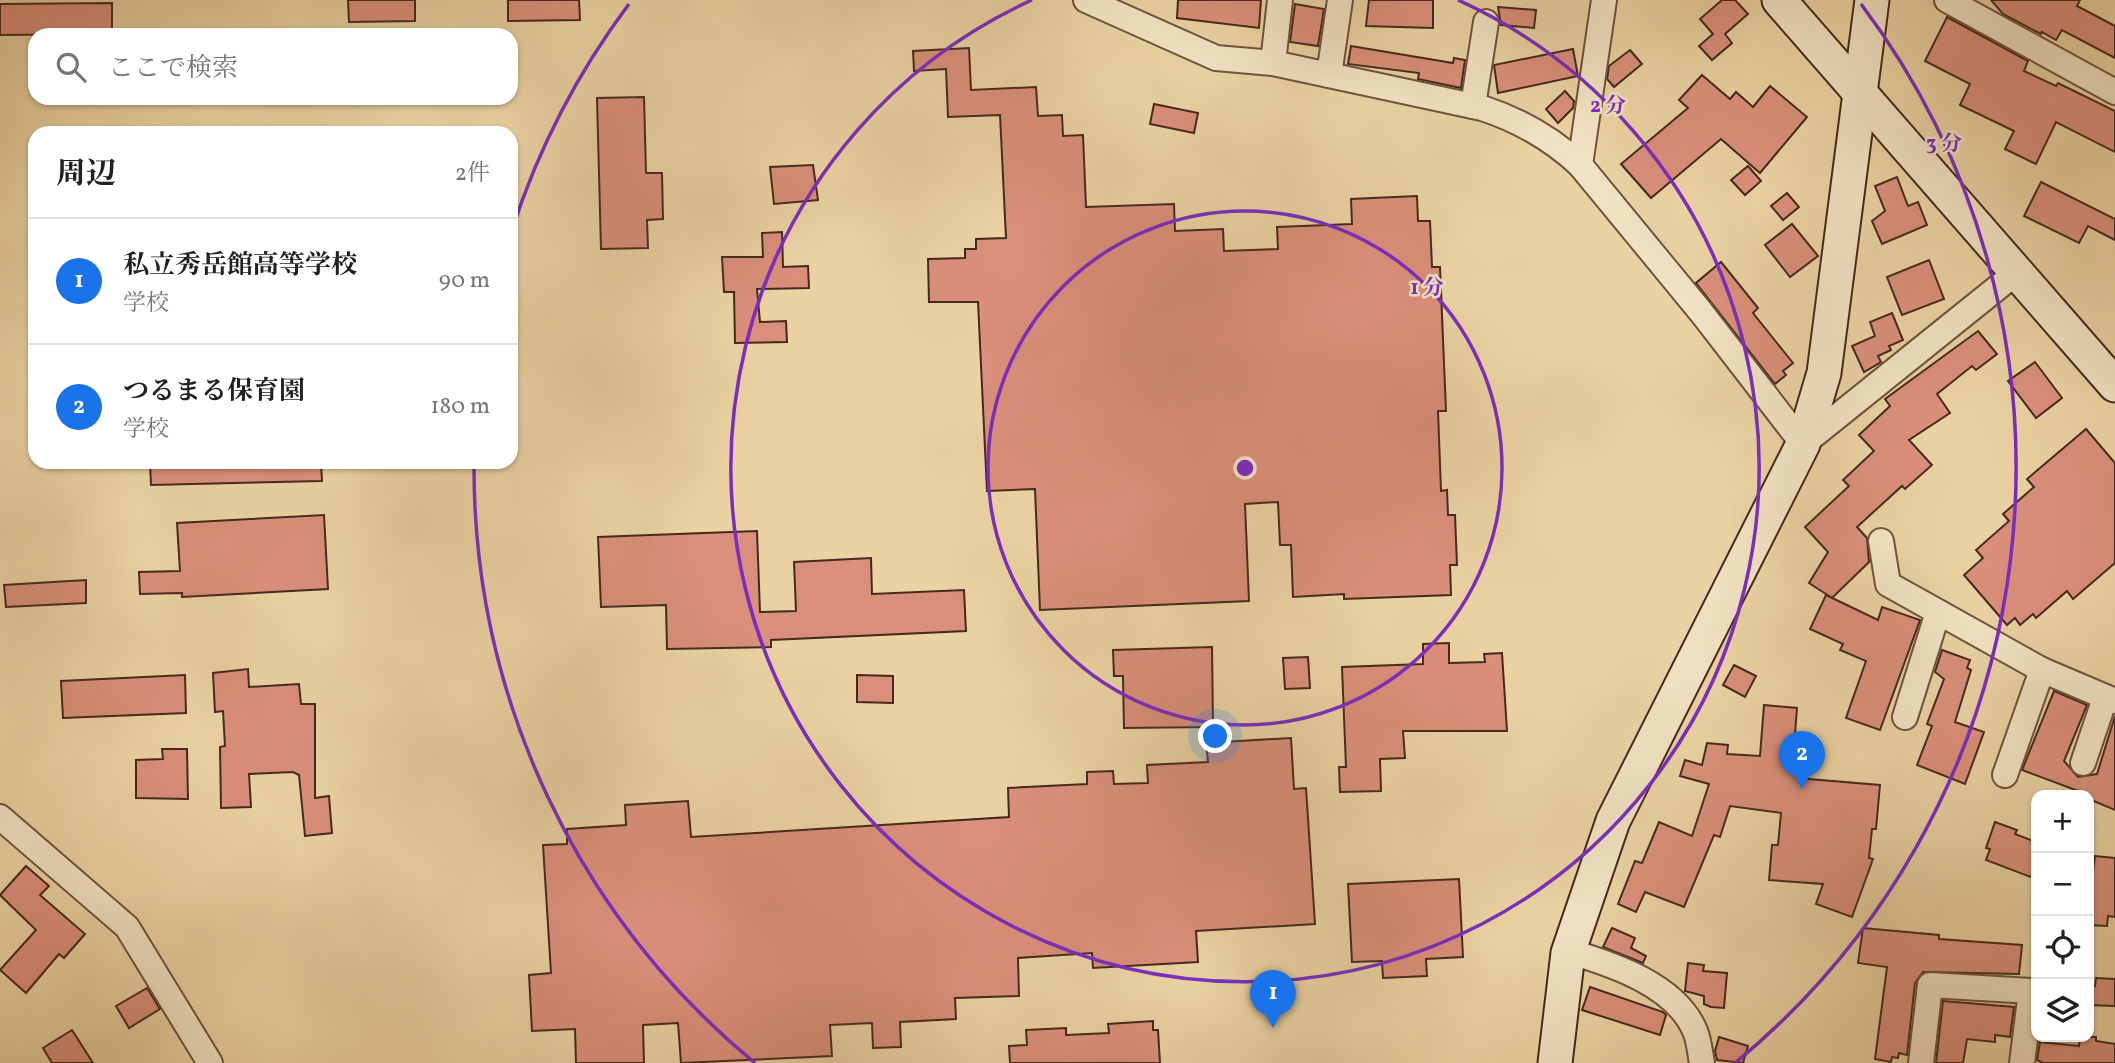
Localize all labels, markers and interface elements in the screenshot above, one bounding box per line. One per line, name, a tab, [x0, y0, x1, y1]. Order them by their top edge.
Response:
search box	[28, 28, 518, 105]
icon: search	[52, 48, 90, 86]
text: ここで検索	[108, 51, 238, 87]
text: 2 分	[1590, 92, 1626, 121]
text: 3 分	[1926, 130, 1962, 159]
text: 周辺	[56, 154, 116, 196]
text: 2件	[455, 158, 490, 190]
text: 私立秀岳館高等学校	[123, 248, 357, 284]
text: 1	[74, 265, 84, 297]
text: 90 m	[439, 265, 490, 297]
text: 1 分	[1410, 274, 1444, 303]
text: 学校	[123, 288, 169, 320]
text: つるまる保育園	[123, 374, 305, 410]
text: 2	[73, 391, 85, 423]
text: 180 m	[431, 391, 490, 423]
text: 学校	[123, 414, 169, 446]
centre of rings	[1233, 456, 1257, 480]
your location	[1198, 719, 1232, 753]
pin: 2	[1779, 731, 1825, 789]
map controls	[2031, 790, 2094, 1042]
button: +	[2031, 790, 2094, 853]
button: −	[2031, 853, 2094, 916]
button: locate	[2031, 916, 2094, 979]
pin: 1	[1250, 970, 1296, 1028]
button: layers	[2031, 979, 2094, 1042]

